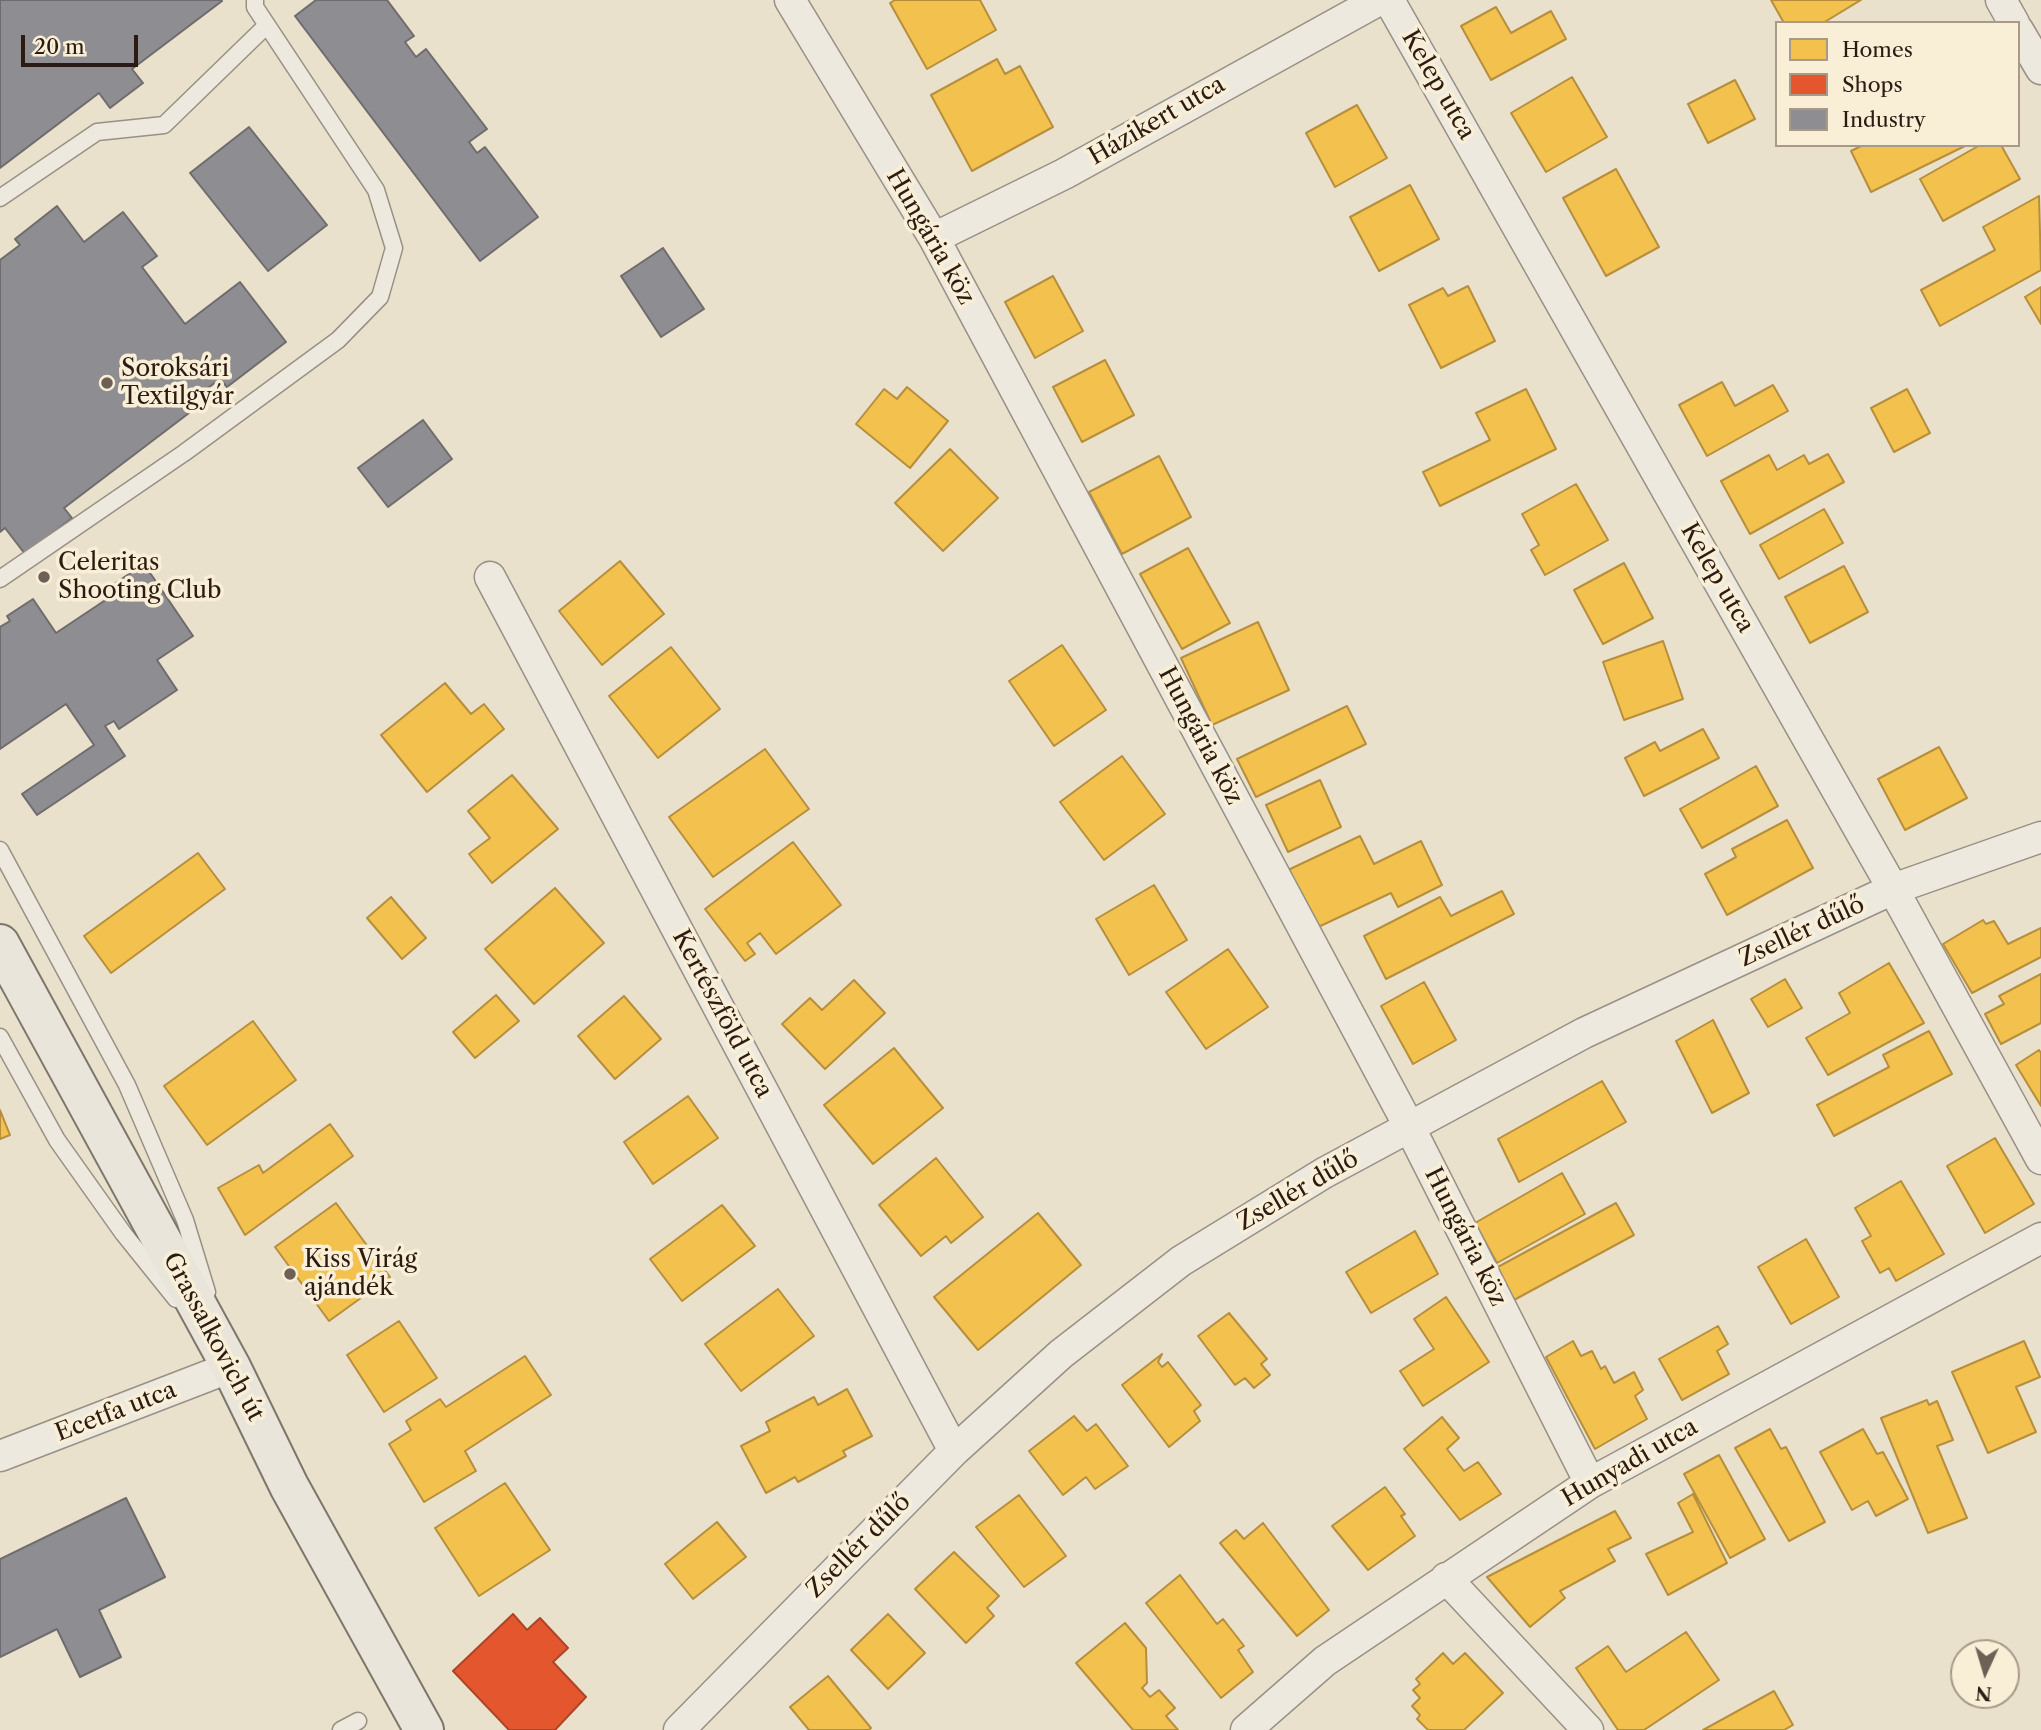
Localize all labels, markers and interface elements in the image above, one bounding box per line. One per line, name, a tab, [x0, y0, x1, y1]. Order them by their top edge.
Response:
scale bar	[24, 21, 142, 65]
legend	[1775, 21, 2020, 147]
street label: Kelep utca	[1395, 25, 1481, 145]
text: 20 m	[34, 34, 85, 59]
text: Homes	[1842, 37, 1913, 62]
street label: Házikert utca	[1084, 70, 1230, 172]
text: Shops	[1842, 72, 1903, 97]
text: Industry	[1842, 107, 1926, 132]
street label: Hungária köz	[880, 164, 980, 310]
place label: Soroksári Textilgyár	[121, 355, 234, 411]
marker: Soroksári Textilgyár	[99, 375, 115, 391]
street label: Kelep utca	[1674, 518, 1760, 638]
place label: Celeritas Shooting Club	[58, 549, 222, 605]
marker: Celeritas Shooting Club	[36, 569, 52, 585]
street label: Hungária köz	[1152, 662, 1248, 810]
street label: Zsellér dűlő	[1735, 890, 1869, 974]
street label: Kertészföld utca	[666, 925, 778, 1103]
street label: Zsellér dűlő	[1232, 1145, 1364, 1237]
street label: Hungária köz	[1418, 1163, 1512, 1311]
place label: Kiss Virág ajándék	[304, 1246, 417, 1302]
street label: Grassalkovich út	[156, 1248, 270, 1426]
marker: Kiss Virág ajándék	[282, 1266, 298, 1282]
street label: Ecetfa utca	[51, 1376, 181, 1448]
street label: Hunyadi utca	[1557, 1413, 1703, 1513]
street label: Zsellér dűlő	[801, 1488, 917, 1604]
north arrow	[1950, 1639, 2020, 1709]
text: N	[1975, 1681, 1993, 1706]

